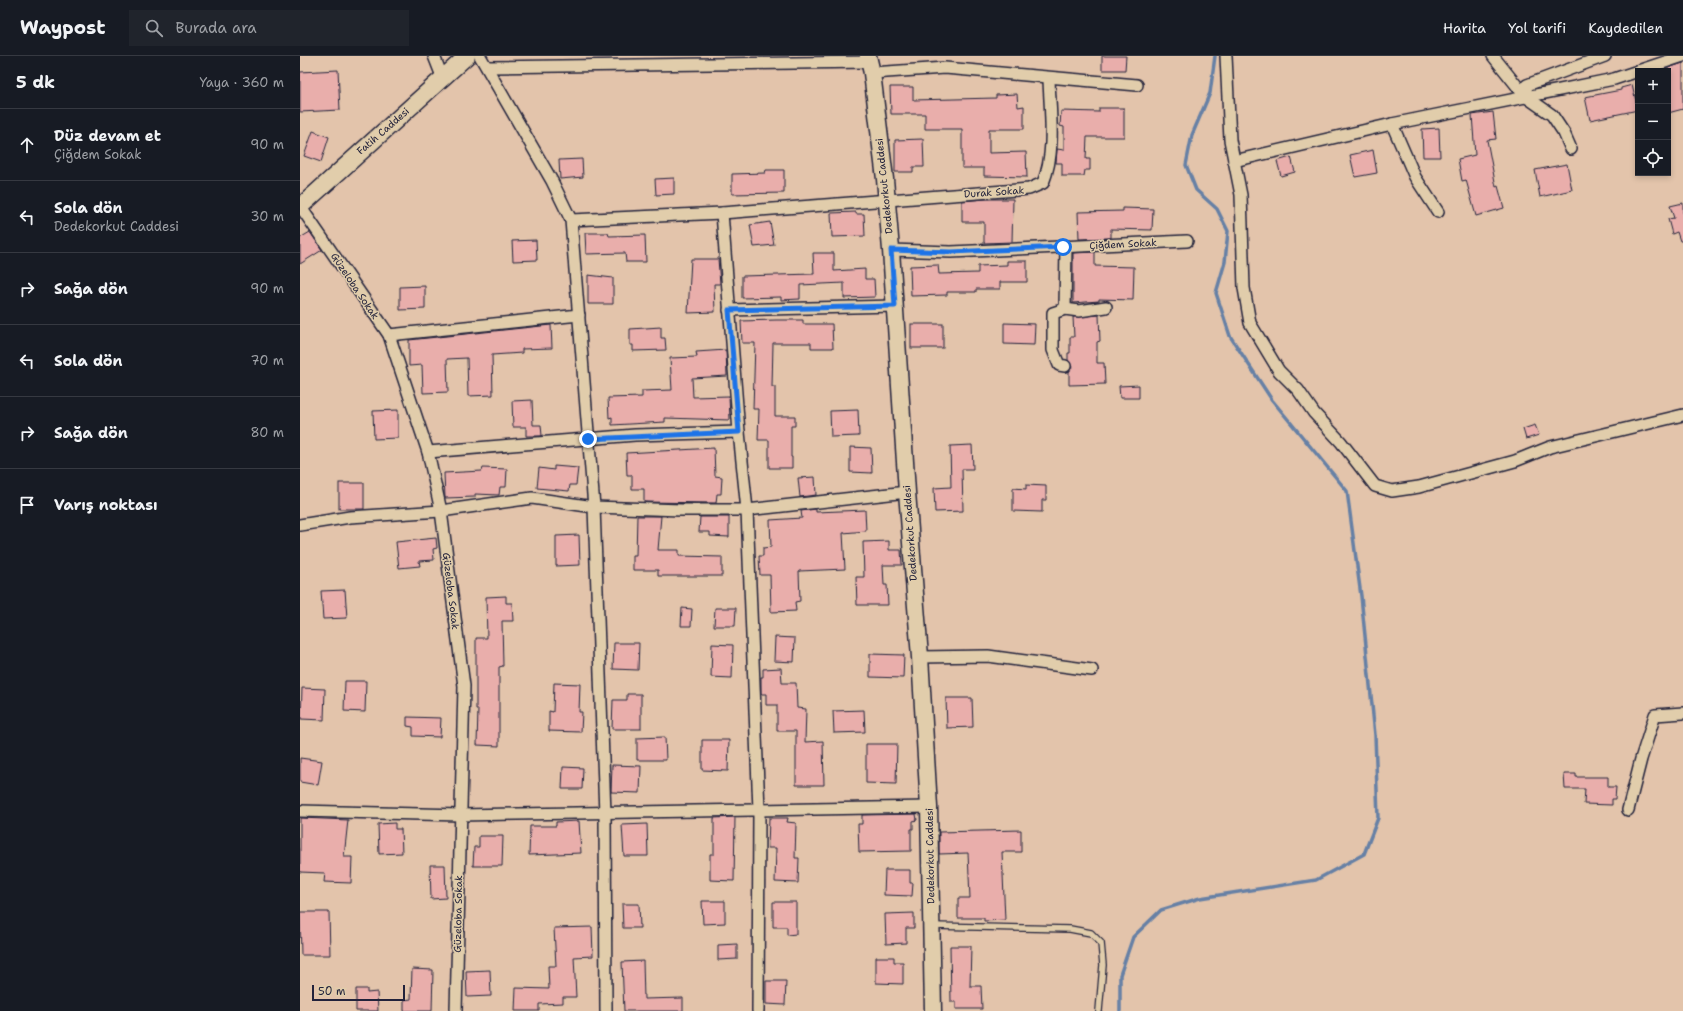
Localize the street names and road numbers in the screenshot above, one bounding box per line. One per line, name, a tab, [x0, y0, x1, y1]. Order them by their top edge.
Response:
street label: Fatih Caddesi	[354, 105, 412, 157]
street label: Dedekorkut Caddesi	[872, 137, 895, 234]
street label: Durak Sokak	[963, 183, 1025, 201]
street label: Çiğdem Sokak	[1089, 236, 1157, 252]
street label: Güzeloba Sokak	[328, 250, 382, 322]
street label: Dedekorkut Caddesi	[900, 484, 920, 581]
street label: Güzeloba Sokak	[440, 552, 462, 631]
street label: Dedekorkut Caddesi	[923, 808, 937, 904]
street label: Güzeloba Sokak	[451, 875, 465, 953]

